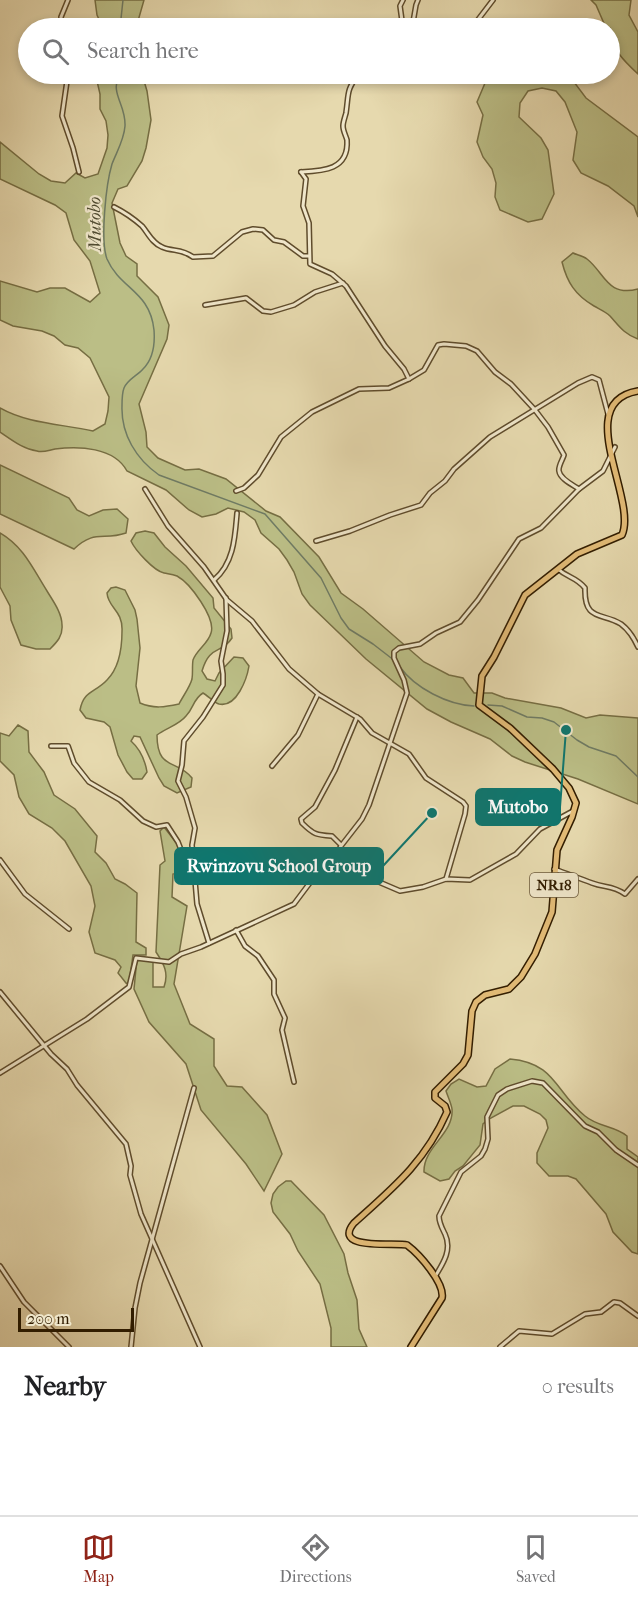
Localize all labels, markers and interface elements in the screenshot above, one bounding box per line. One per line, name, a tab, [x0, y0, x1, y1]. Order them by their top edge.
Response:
search box	[18, 18, 620, 84]
icon: search	[39, 35, 72, 68]
text: Search here	[87, 38, 199, 64]
water label: Mutobo	[84, 197, 106, 253]
callout: Mutobo	[476, 789, 560, 825]
text: Mutobo	[487, 797, 548, 818]
callout: Rwinzovu School Group	[175, 848, 383, 884]
text: Rwinzovu School Group	[187, 856, 372, 877]
road number: NR18	[530, 873, 578, 897]
scale bar	[18, 1305, 134, 1332]
text: 200 m	[27, 1309, 70, 1328]
text: Nearby	[24, 1371, 106, 1402]
text: 0 results	[542, 1375, 614, 1398]
tab: Map	[82, 1531, 115, 1586]
tab: Directions	[280, 1531, 352, 1586]
tab: Saved	[516, 1531, 556, 1586]

